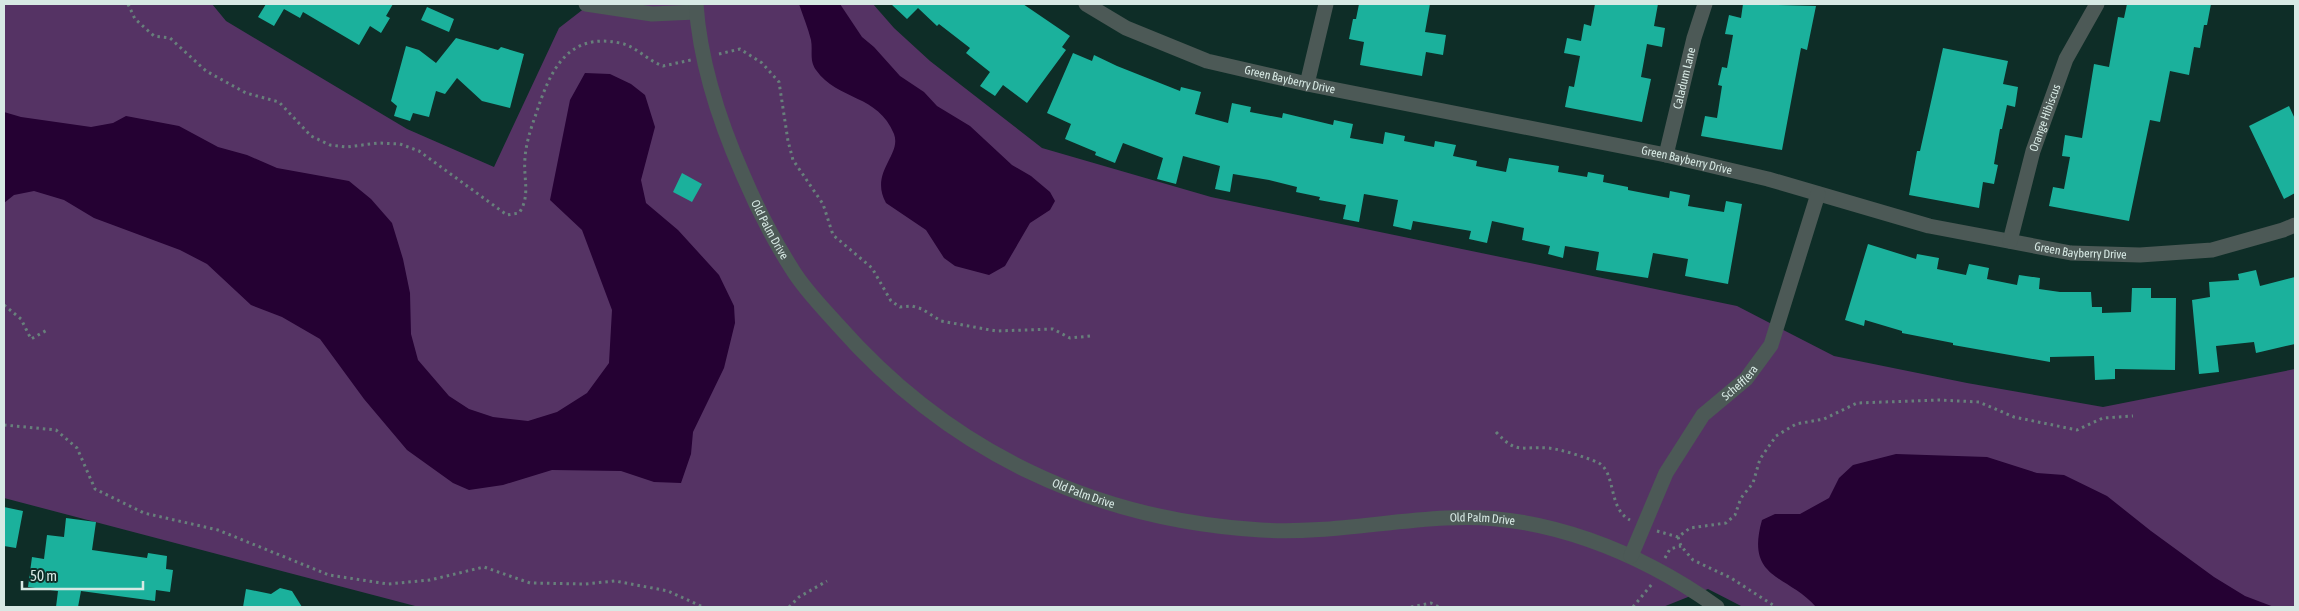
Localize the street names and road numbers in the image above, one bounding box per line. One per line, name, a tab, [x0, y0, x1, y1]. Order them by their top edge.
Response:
street label: Caladum Lane	[1670, 46, 1699, 110]
street label: Green Bayberry Drive	[1243, 63, 1336, 96]
street label: Orange Hibiscus	[2026, 82, 2063, 154]
street label: Green Bayberry Drive	[1640, 143, 1733, 177]
street label: Old Palm Drive	[748, 198, 791, 262]
street label: Green Bayberry Drive	[2033, 239, 2127, 262]
street label: Schefflera	[1719, 362, 1761, 403]
street label: Old Palm Drive	[1050, 476, 1116, 511]
street label: Old Palm Drive	[1449, 510, 1516, 528]

